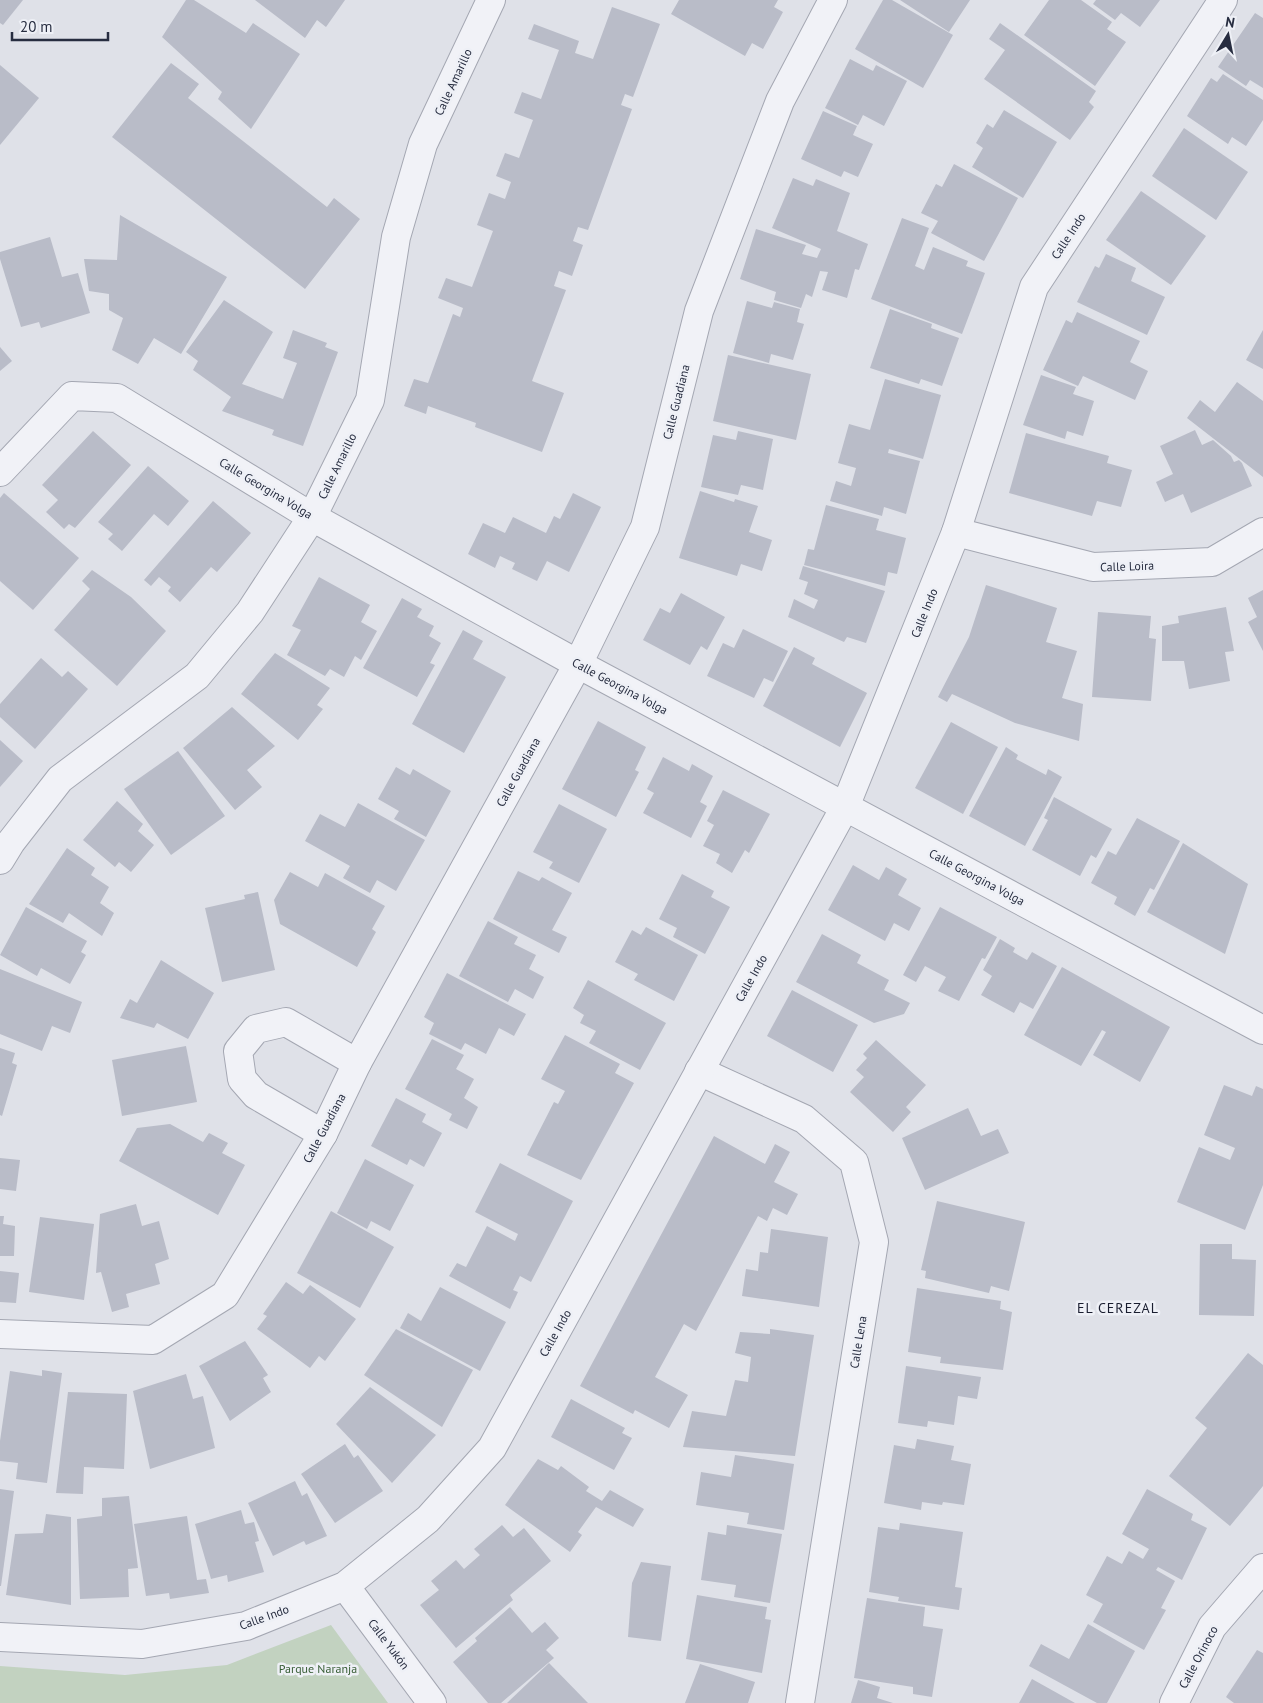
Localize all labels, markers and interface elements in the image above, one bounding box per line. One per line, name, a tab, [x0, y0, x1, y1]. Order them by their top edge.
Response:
scale bar	[12, 10, 109, 42]
north arrow	[1203, 10, 1253, 60]
text: N	[1224, 13, 1236, 32]
text: 20 m	[20, 17, 53, 36]
street label: Calle Amarillo	[431, 46, 475, 118]
street label: Calle Indo	[1048, 210, 1088, 262]
street label: Calle Guadiana	[659, 363, 693, 441]
street label: Calle Amarillo	[314, 430, 360, 502]
street label: Calle Georgina Volga	[217, 454, 315, 522]
street label: Calle Loira	[1100, 558, 1154, 574]
street label: Calle Indo	[907, 586, 941, 640]
street label: Calle Georgina Volga	[570, 654, 670, 718]
street label: Calle Guadiana	[493, 735, 543, 809]
street label: Calle Georgina Volga	[927, 845, 1027, 909]
street label: Calle Indo	[732, 952, 770, 1004]
street label: Calle Guadiana	[299, 1091, 349, 1165]
district label: EL CEREZAL	[1077, 1299, 1159, 1317]
street label: Calle Indo	[536, 1307, 574, 1359]
street label: Calle Lena	[846, 1315, 870, 1369]
street label: Calle Indo	[237, 1601, 291, 1633]
street label: Calle Yukón	[365, 1616, 413, 1672]
street label: Calle Orinoco	[1175, 1623, 1221, 1691]
park label: Parque Naranja	[279, 1661, 357, 1676]

